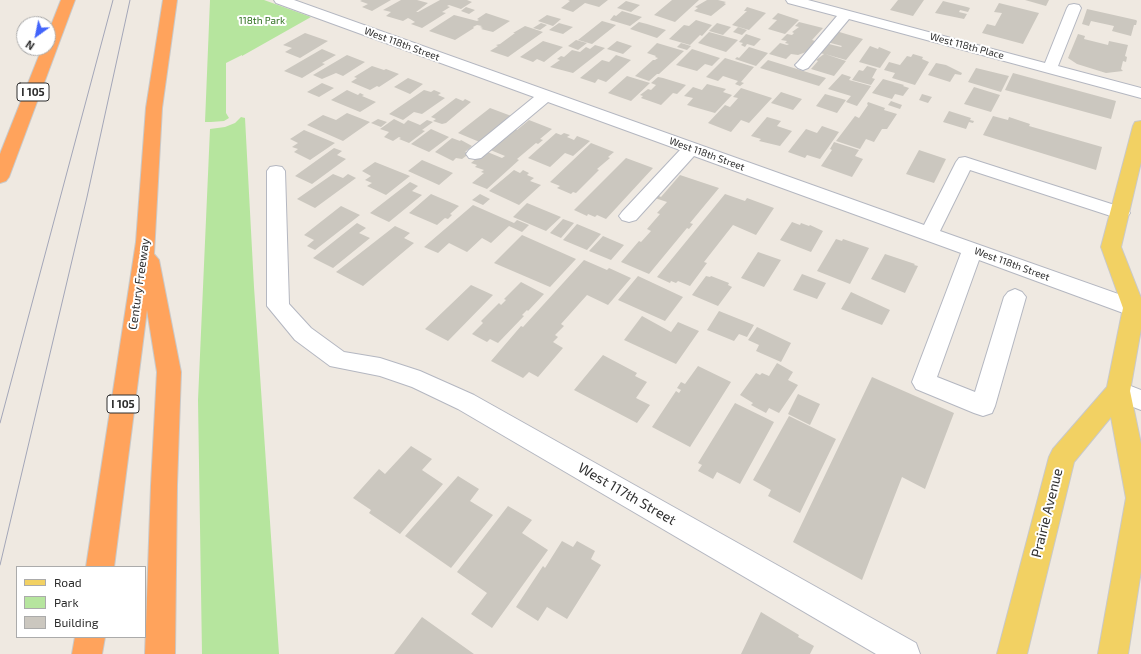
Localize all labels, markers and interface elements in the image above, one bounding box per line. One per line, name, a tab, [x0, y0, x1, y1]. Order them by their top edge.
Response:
park label: 118th Park	[239, 15, 285, 27]
north arrow	[16, 16, 56, 56]
street label: West 118th Street	[363, 25, 441, 63]
street label: West 118th Place	[929, 30, 1005, 62]
text: N	[23, 38, 37, 53]
road number: I 105	[17, 83, 49, 101]
street label: West 118th Street	[668, 135, 746, 173]
street label: Century Freeway	[125, 237, 153, 331]
street label: West 118th Street	[973, 245, 1051, 283]
road number: I 105	[107, 395, 139, 413]
street label: West 117th Street	[575, 459, 679, 529]
street label: Prairie Avenue	[1028, 466, 1066, 560]
legend	[16, 566, 146, 638]
text: Road	[54, 575, 82, 589]
text: Park	[54, 595, 79, 609]
text: Building	[54, 615, 98, 629]

